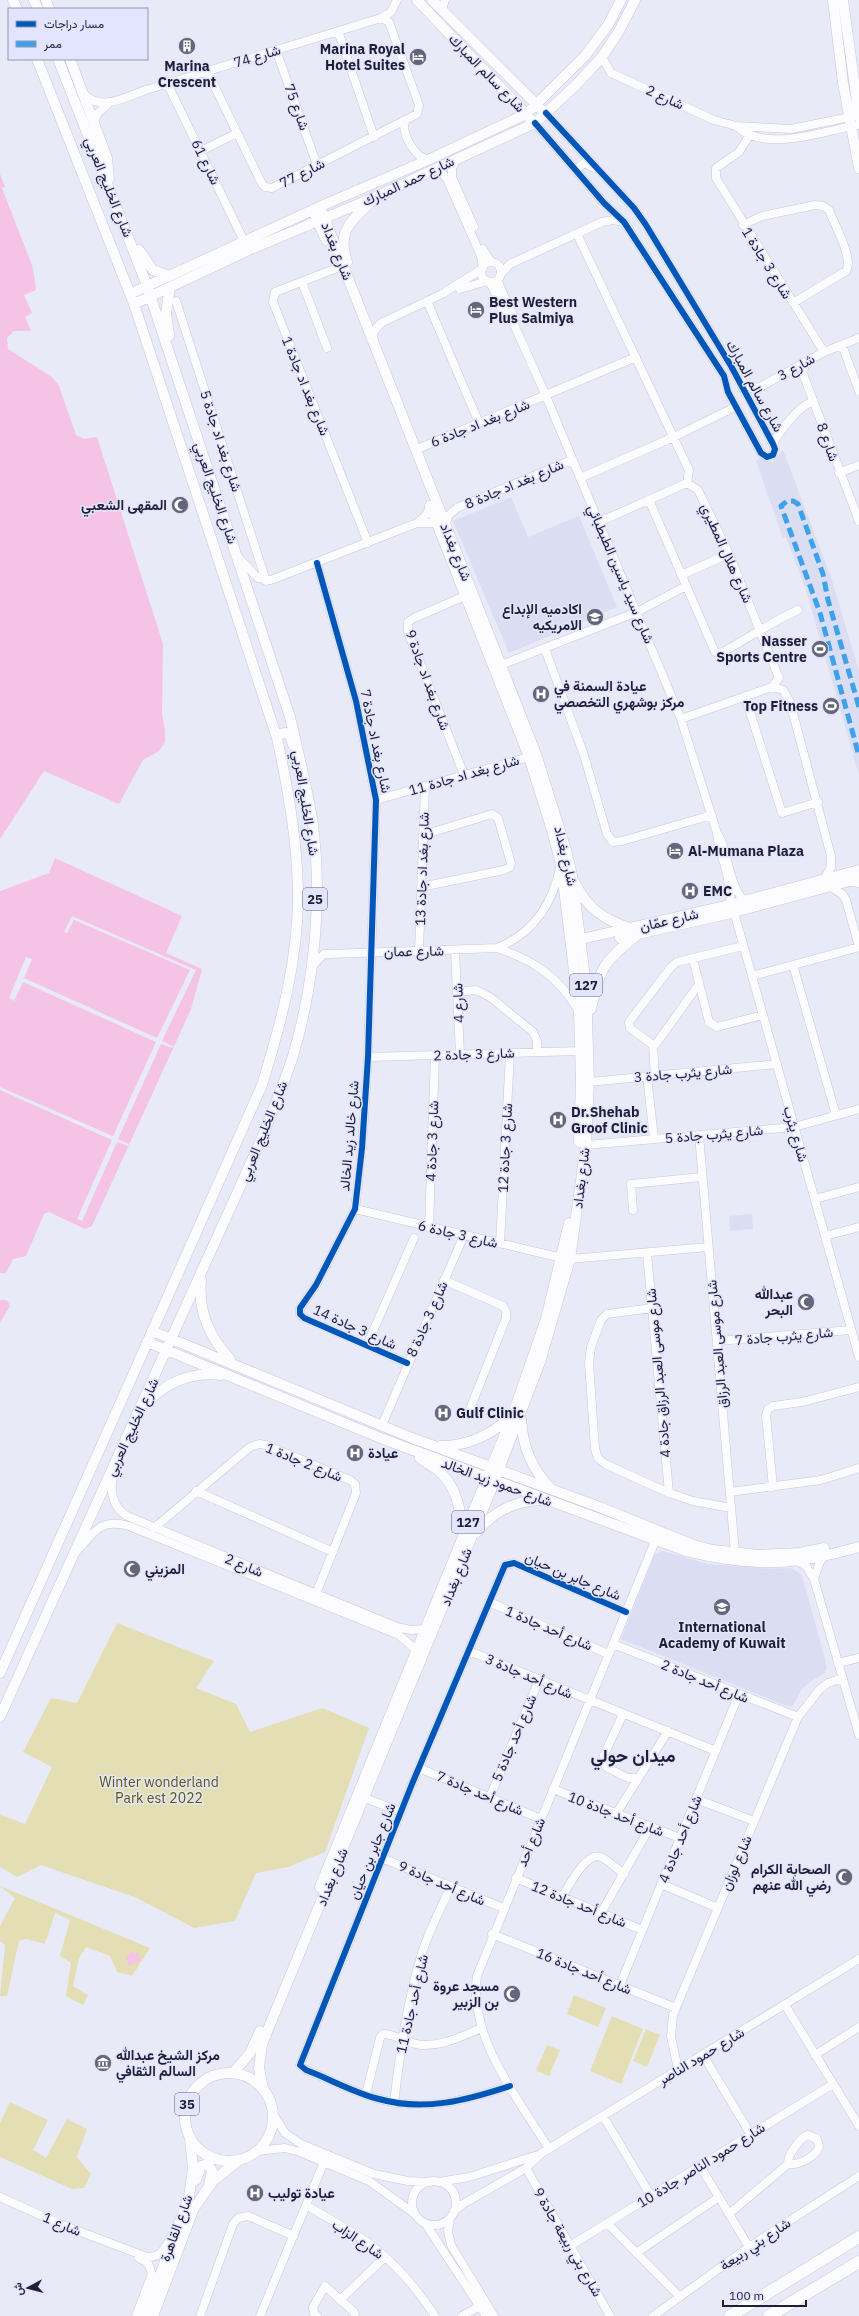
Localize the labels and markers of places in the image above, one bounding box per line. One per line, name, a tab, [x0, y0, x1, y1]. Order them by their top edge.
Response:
building icon: Marina Crescent	[177, 36, 197, 56]
place label: Marina Royal Hotel Suites	[320, 40, 405, 74]
hotel icon: Marina Royal Hotel Suites	[408, 47, 428, 67]
place label: Marina Crescent	[158, 57, 216, 91]
place label: Best Western Plus Salmiya	[489, 293, 577, 327]
hotel icon: Best Western Plus Salmiya	[466, 300, 486, 320]
mosque icon: المقهى الشعبي	[170, 495, 190, 515]
place label: المقهى الشعبي	[81, 496, 167, 517]
place label: اكادميه الإبداع الامريكيه	[502, 600, 582, 634]
school or university icon: اكادميه الإبداع الامريكيه	[585, 607, 605, 627]
place label: Nasser Sports Centre	[716, 632, 807, 666]
sports icon: Nasser Sports Centre	[810, 639, 830, 659]
place label: عيادة السمنة في مركز بوشهري التخصصي	[554, 677, 685, 714]
hospital icon: عيادة السمنة في مركز بوشهري التخصصي	[531, 684, 551, 704]
sports icon: Top Fitness	[821, 696, 841, 716]
place label: Top Fitness	[743, 697, 818, 715]
hotel icon: Al-Mumana Plaza	[665, 841, 685, 861]
place label: Al-Mumana Plaza	[688, 842, 804, 860]
hospital icon: EMC	[680, 881, 700, 901]
place label: EMC	[703, 882, 732, 900]
place label: Dr.Shehab Groof Clinic	[571, 1103, 648, 1137]
hospital icon: Dr.Shehab Groof Clinic	[548, 1110, 568, 1130]
place label: عبدالله البحر	[755, 1285, 793, 1319]
mosque icon: عبدالله البحر	[796, 1292, 816, 1312]
hospital icon: Gulf Clinic	[433, 1403, 453, 1423]
place label: Gulf Clinic	[456, 1404, 524, 1422]
hospital icon: عيادة	[345, 1443, 365, 1463]
place label: عيادة	[368, 1444, 398, 1462]
mosque icon: المزيني	[122, 1559, 142, 1579]
place label: المزيني	[145, 1560, 185, 1581]
school or university icon: International Academy of Kuwait	[712, 1597, 732, 1617]
place label: International Academy of Kuwait	[658, 1618, 786, 1652]
place label: الصحابة الكرام رضي الله عنهم	[751, 1860, 831, 1897]
mosque icon: الصحابة الكرام رضي الله عنهم	[834, 1867, 854, 1887]
place label: مسجد عروة بن الزبير	[433, 1977, 499, 2011]
mosque icon: مسجد عروة بن الزبير	[502, 1984, 522, 2004]
place label: مركز الشيخ عبدالله السالم الثقافي	[116, 2046, 220, 2083]
museum icon: مركز الشيخ عبدالله السالم الثقافي	[93, 2053, 113, 2073]
hospital icon: عيادة توليب	[245, 2183, 265, 2203]
place label: عيادة توليب	[268, 2184, 335, 2202]

